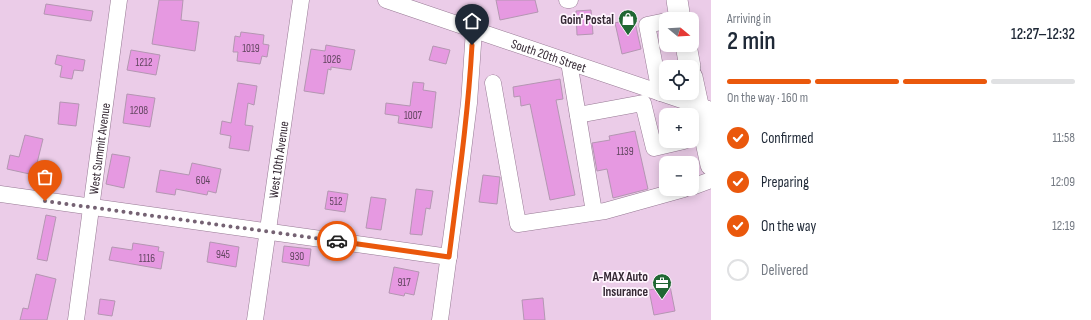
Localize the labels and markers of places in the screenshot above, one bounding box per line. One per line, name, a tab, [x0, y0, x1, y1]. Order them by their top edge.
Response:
pin	[455, 4, 489, 45]
shop icon: Goin' Postal	[617, 8, 639, 36]
place label: Goin' Postal	[560, 12, 614, 28]
pin	[28, 160, 62, 201]
place label: A-MAX Auto Insurance	[592, 269, 648, 300]
office icon: A-MAX Auto Insurance	[651, 272, 673, 300]

